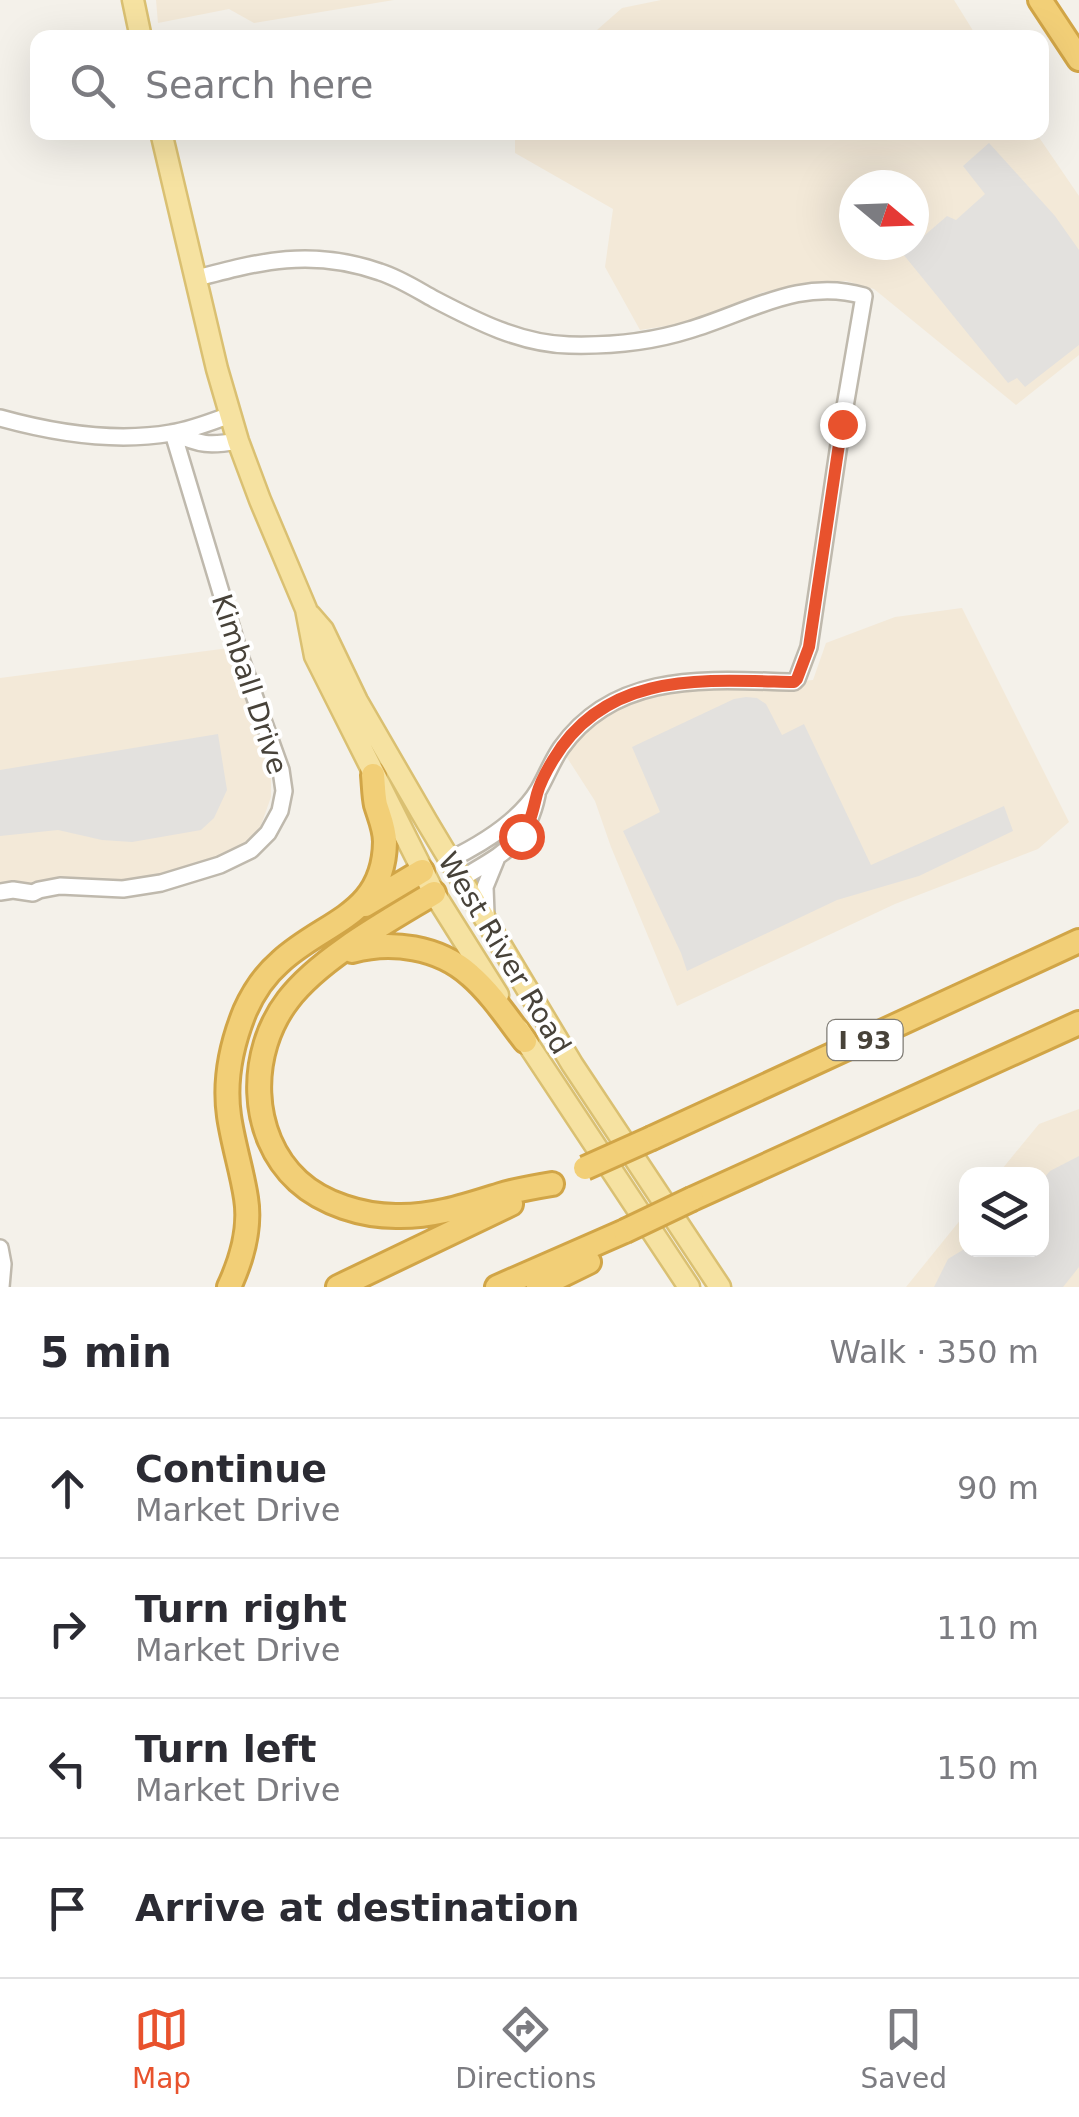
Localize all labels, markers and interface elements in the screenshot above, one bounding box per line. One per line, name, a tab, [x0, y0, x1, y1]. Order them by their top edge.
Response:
search box	[30, 30, 1049, 140]
icon: search	[65, 58, 120, 113]
text: Search here	[145, 63, 373, 107]
north arrow	[839, 170, 929, 260]
route end	[820, 402, 866, 448]
street label: Kimball Drive	[205, 590, 294, 778]
route start	[499, 814, 545, 860]
street label: West River Road	[431, 846, 578, 1060]
road number: I 93	[828, 1020, 902, 1060]
map controls	[959, 1167, 1049, 1257]
button: layers	[959, 1167, 1049, 1257]
text: 5 min	[40, 1328, 172, 1377]
text: Walk · 350 m	[829, 1333, 1039, 1371]
text: Continue	[135, 1447, 327, 1491]
icon: ahead	[40, 1461, 95, 1516]
text: 90 m	[957, 1469, 1039, 1507]
text: Market Drive	[135, 1491, 340, 1529]
text: Turn right	[135, 1587, 347, 1631]
icon: right	[40, 1601, 95, 1656]
text: 110 m	[937, 1609, 1039, 1647]
text: Market Drive	[135, 1631, 340, 1669]
text: Turn left	[135, 1727, 316, 1771]
icon: left	[40, 1741, 95, 1796]
text: 150 m	[937, 1749, 1039, 1787]
text: Market Drive	[135, 1771, 340, 1809]
icon: arrive	[40, 1881, 95, 1936]
text: Arrive at destination	[135, 1886, 580, 1930]
tab: Map	[132, 2002, 191, 2095]
tab: Directions	[455, 2002, 596, 2095]
tab: Saved	[860, 2002, 947, 2095]

